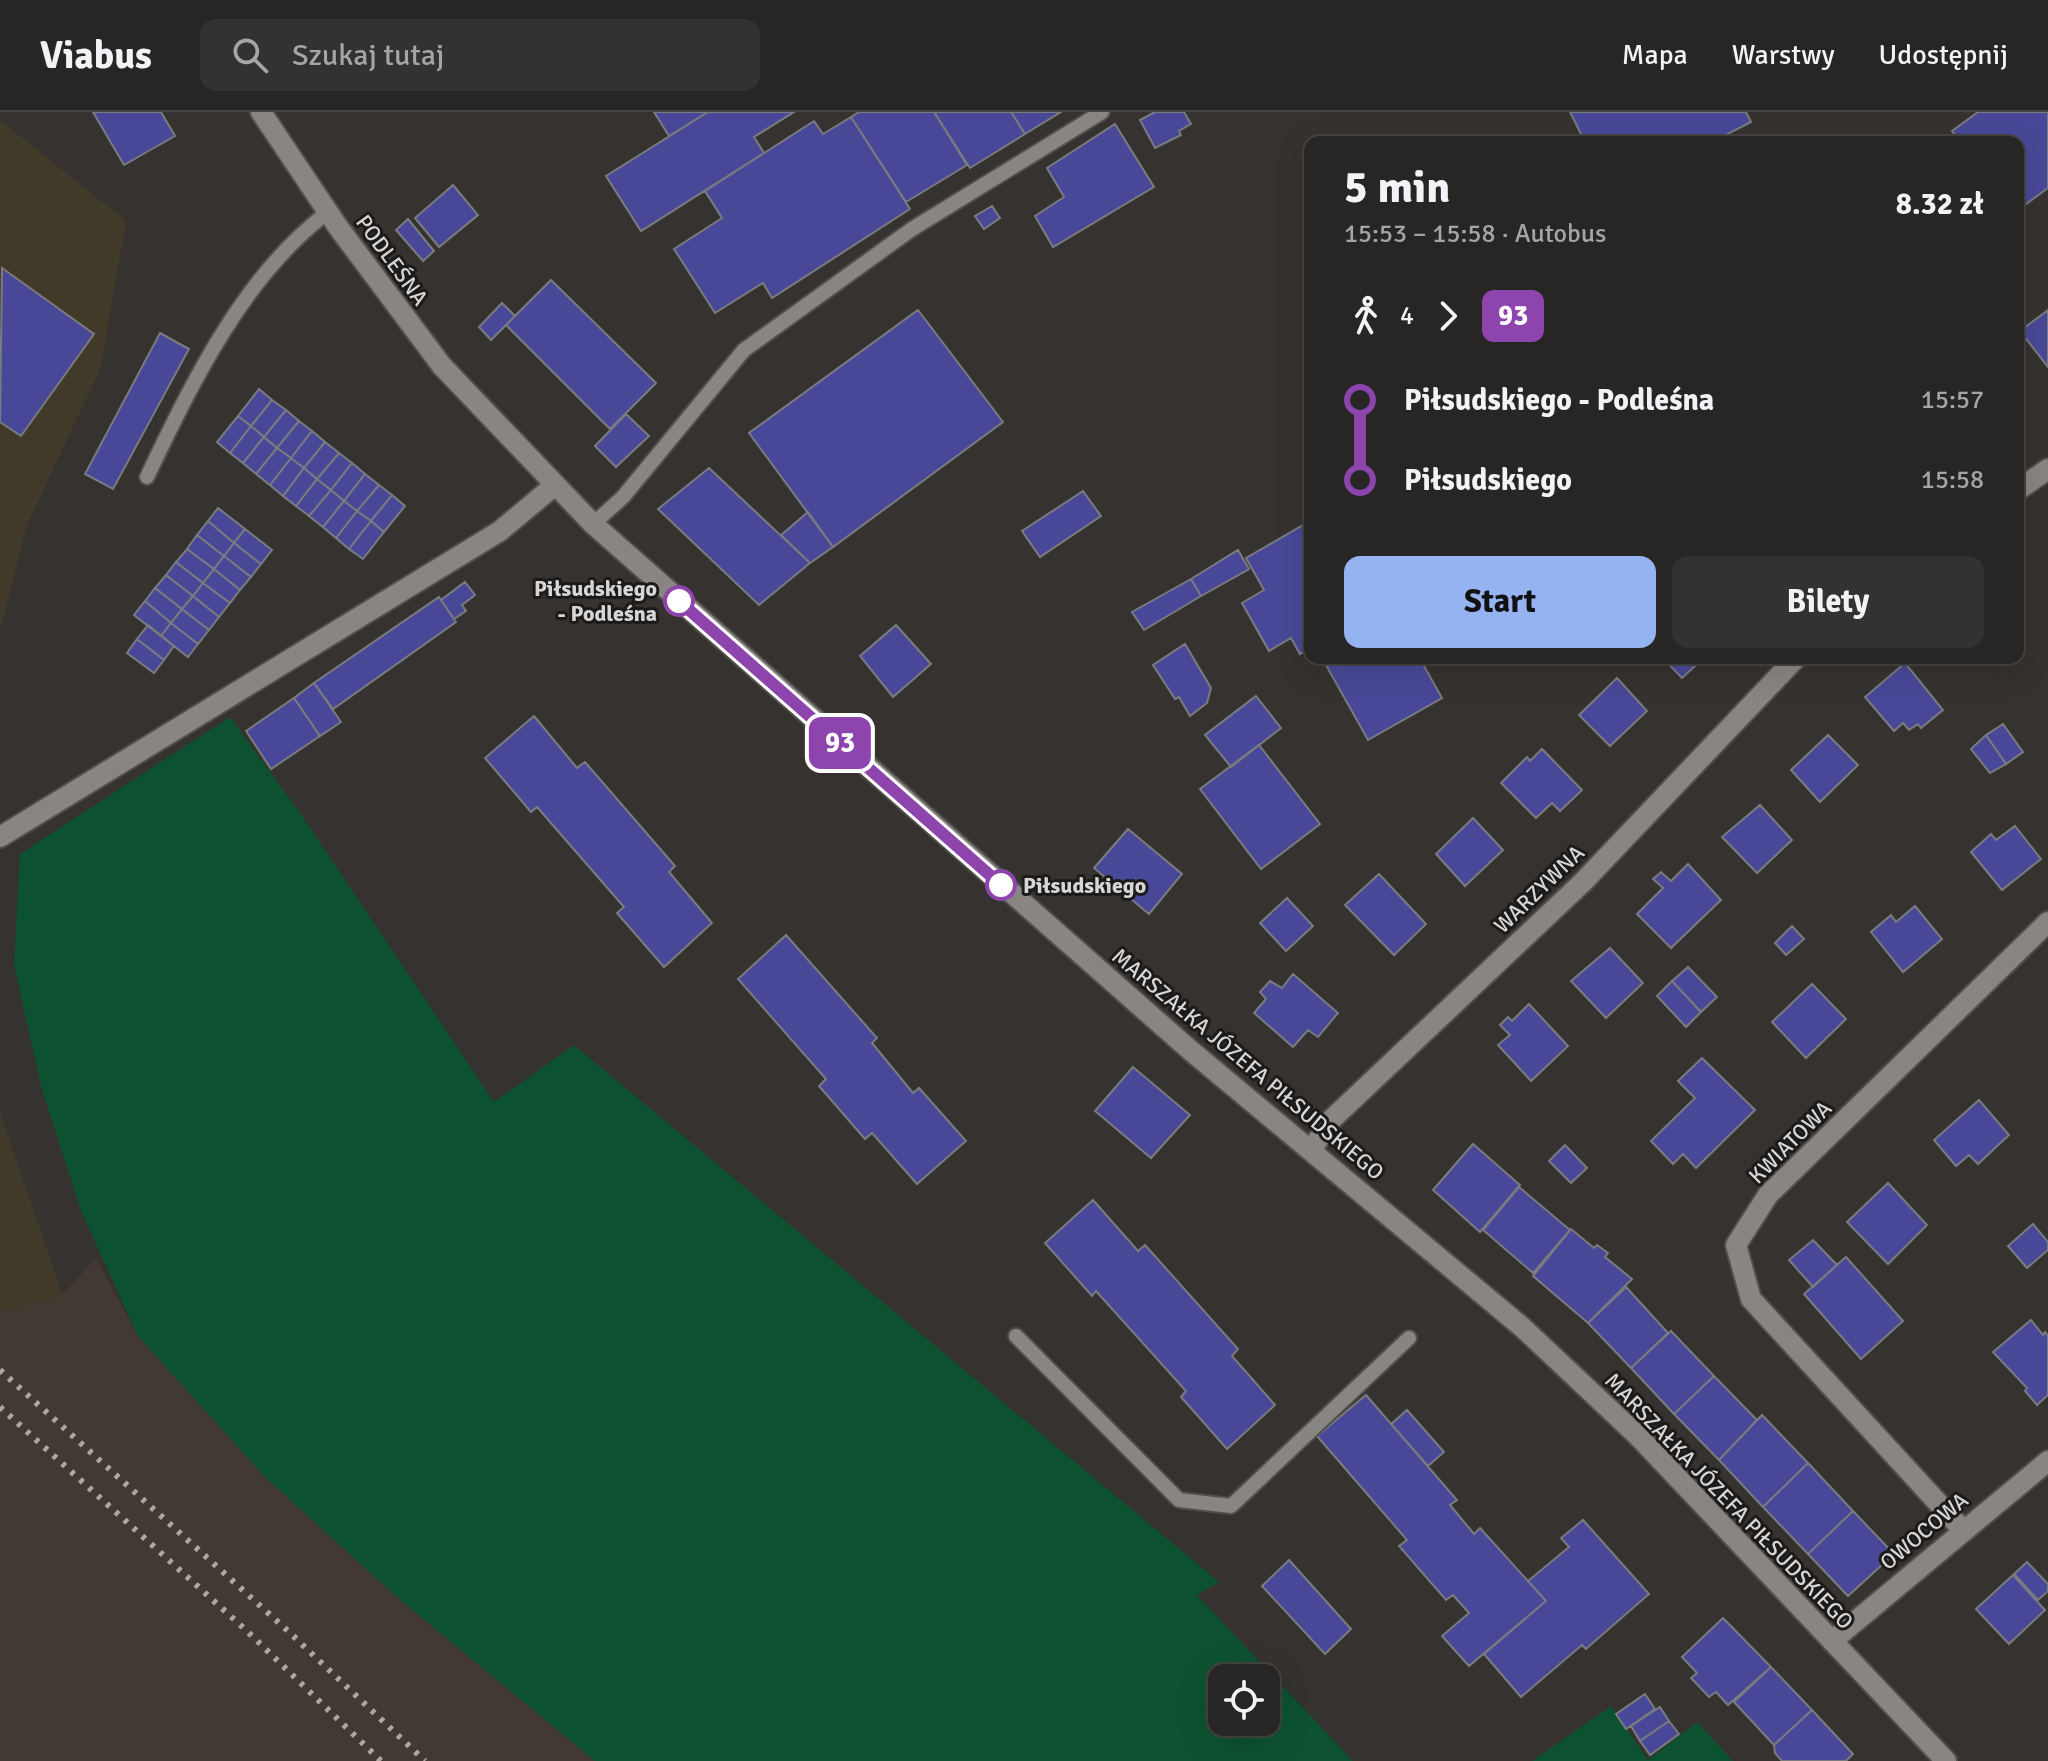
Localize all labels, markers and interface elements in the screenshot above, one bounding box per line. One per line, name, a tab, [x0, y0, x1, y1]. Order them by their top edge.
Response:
search box	[200, 19, 760, 91]
text: Viabus	[40, 32, 152, 79]
icon: search	[228, 33, 272, 77]
text: Szukaj tutaj	[292, 37, 444, 74]
text: Mapa	[1622, 38, 1688, 72]
text: Warstwy	[1732, 38, 1835, 72]
text: Udostępnij	[1879, 38, 2008, 72]
text: 5 min	[1344, 161, 1450, 215]
text: 8.32 zł	[1896, 186, 1984, 223]
street label: PODLEŚNA	[350, 209, 434, 311]
text: 15:53 – 15:58 · Autobus	[1344, 218, 1606, 250]
icon: walk	[1344, 294, 1388, 338]
icon: forward	[1426, 294, 1470, 338]
text: 93	[1498, 299, 1528, 333]
text: 4	[1400, 300, 1414, 332]
text: Piłsudskiego - Podleśna	[1404, 382, 1714, 419]
text: 15:57	[1921, 384, 1984, 416]
text: Piłsudskiego	[1404, 462, 1572, 499]
text: 15:58	[1921, 464, 1984, 496]
button: Start	[1344, 556, 1656, 648]
button: Bilety	[1672, 556, 1984, 648]
place label: Piłsudskiego - Podleśna	[534, 575, 657, 627]
marker: Piłsudskiego - Podleśna	[664, 586, 694, 616]
line badge: 93	[804, 717, 876, 769]
text: 93	[825, 726, 855, 760]
street label: WARZYWNA	[1488, 839, 1590, 939]
marker: Piłsudskiego	[986, 870, 1016, 900]
place label: Piłsudskiego	[1023, 872, 1146, 899]
street label: MARSZAŁKA JÓZEFA PIŁSUDSKIEGO	[1107, 942, 1389, 1186]
street label: KWIATOWA	[1743, 1094, 1838, 1189]
street label: MARSZAŁKA JÓZEFA PIŁSUDSKIEGO	[1599, 1367, 1859, 1635]
street label: OWOCOWA	[1875, 1486, 1974, 1576]
map controls	[1208, 1664, 1280, 1736]
button: locate	[1208, 1664, 1280, 1736]

